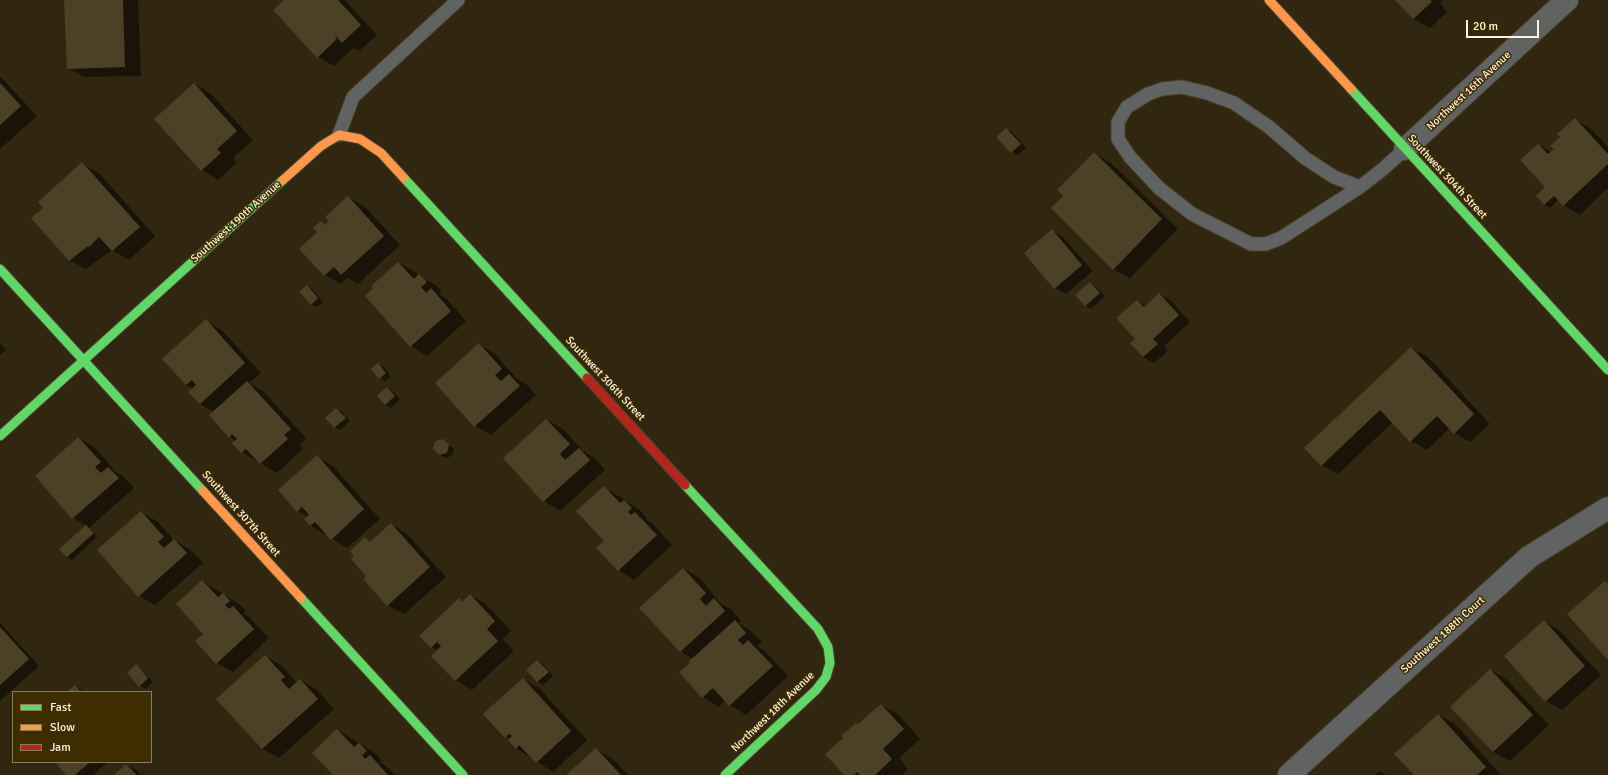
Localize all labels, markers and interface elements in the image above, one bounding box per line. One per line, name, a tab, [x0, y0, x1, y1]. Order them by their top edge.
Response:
scale bar	[1468, 12, 1541, 38]
text: 20 m	[1473, 19, 1498, 34]
street label: Northwest 16th Avenue	[1424, 49, 1514, 133]
street label: Southwest 304th Street	[1404, 132, 1490, 222]
street label: Southwest 190th Avenue	[188, 178, 284, 266]
street label: Southwest 306th Street	[562, 334, 648, 424]
street label: Southwest 307th Street	[199, 468, 283, 560]
street label: Southwest 188th Court	[1398, 594, 1488, 676]
street label: Northwest 18th Avenue	[729, 669, 817, 755]
legend	[12, 691, 152, 763]
text: Fast	[50, 700, 71, 715]
text: Slow	[50, 720, 75, 735]
text: Jam	[50, 740, 71, 755]

